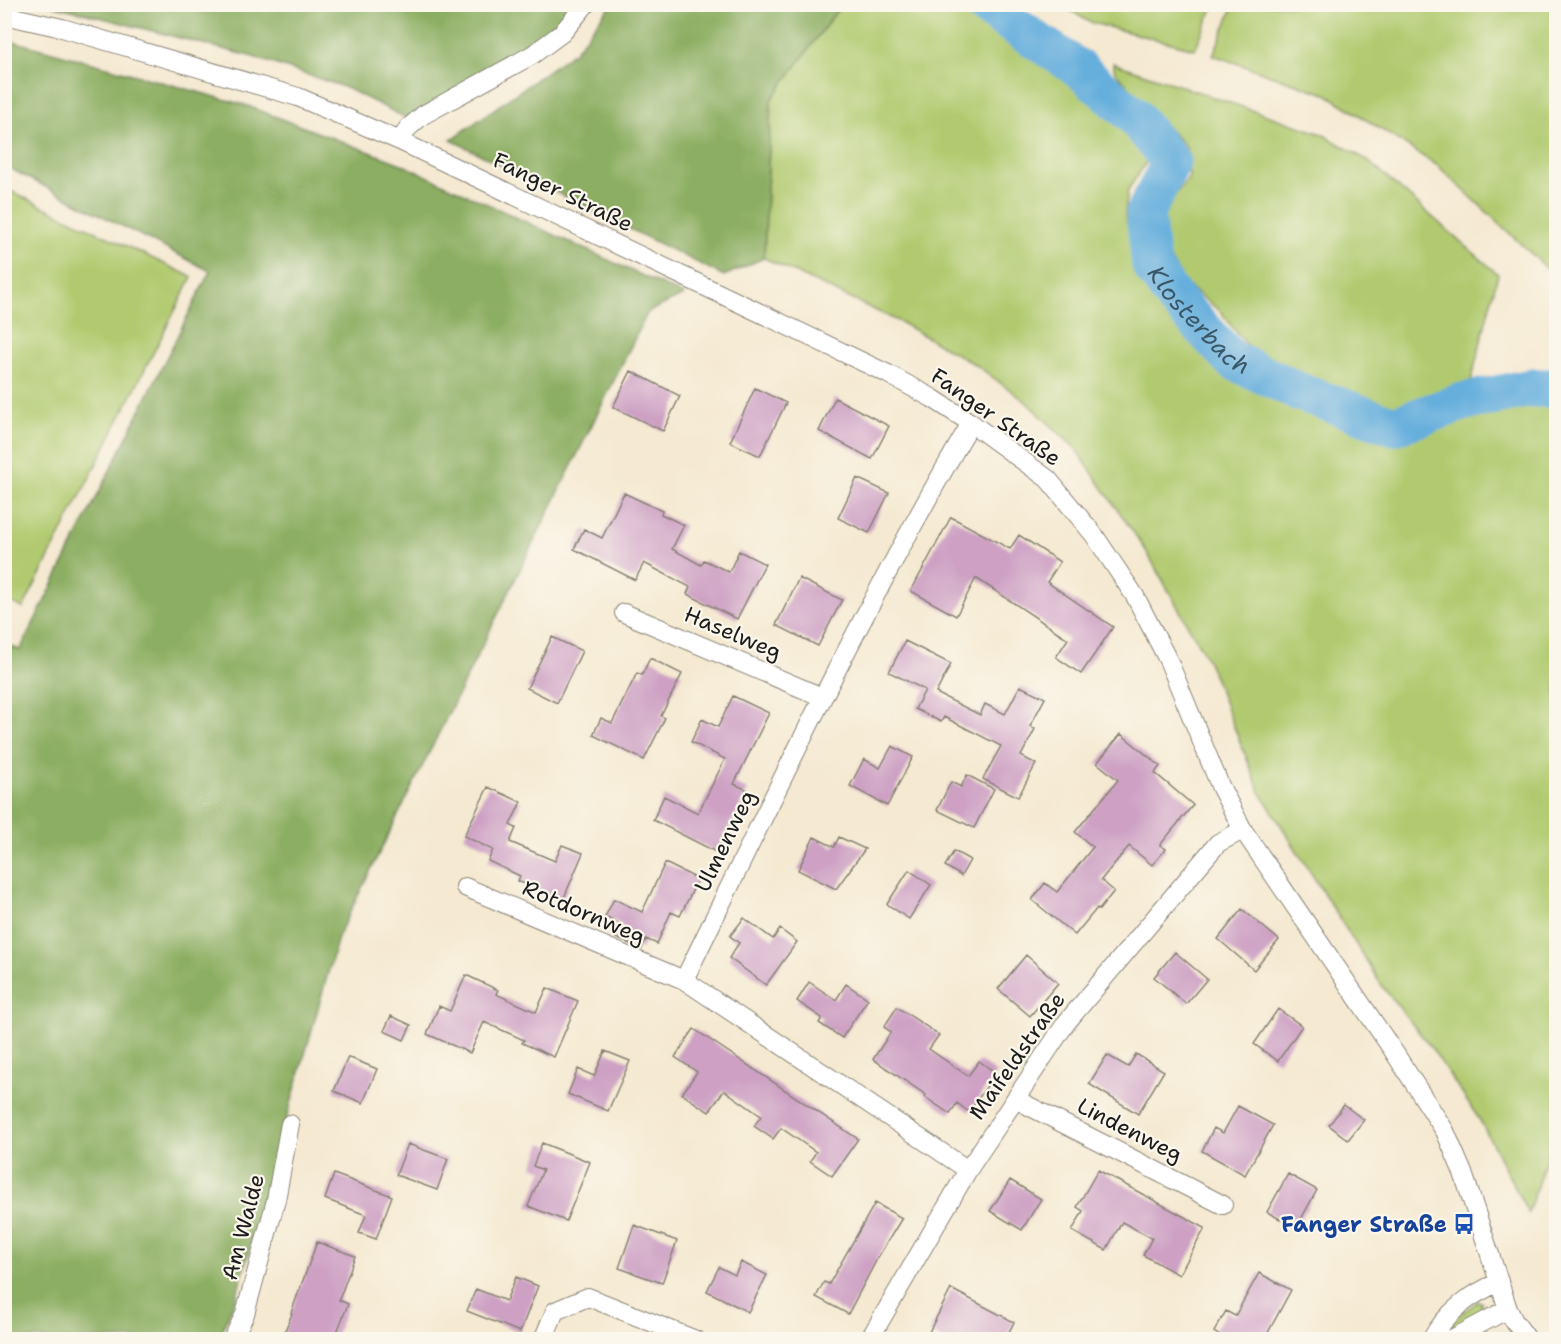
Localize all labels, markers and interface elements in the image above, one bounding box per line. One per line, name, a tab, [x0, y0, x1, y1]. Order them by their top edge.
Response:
street label: Fanger Straße	[488, 146, 638, 238]
water label: Klosterbach	[1140, 259, 1255, 382]
street label: Fanger Straße	[925, 361, 1067, 473]
street label: Haselweg	[680, 600, 786, 666]
street label: Ulmenweg	[688, 785, 762, 897]
street label: Rotdornweg	[518, 873, 650, 951]
street label: Maifeldstraße	[962, 986, 1072, 1126]
street label: Lindenweg	[1072, 1091, 1188, 1169]
street label: Am Walde	[215, 1171, 271, 1283]
place label: Fanger Straße	[1281, 1210, 1447, 1239]
bus stop icon: Fanger Straße	[1452, 1212, 1476, 1236]

